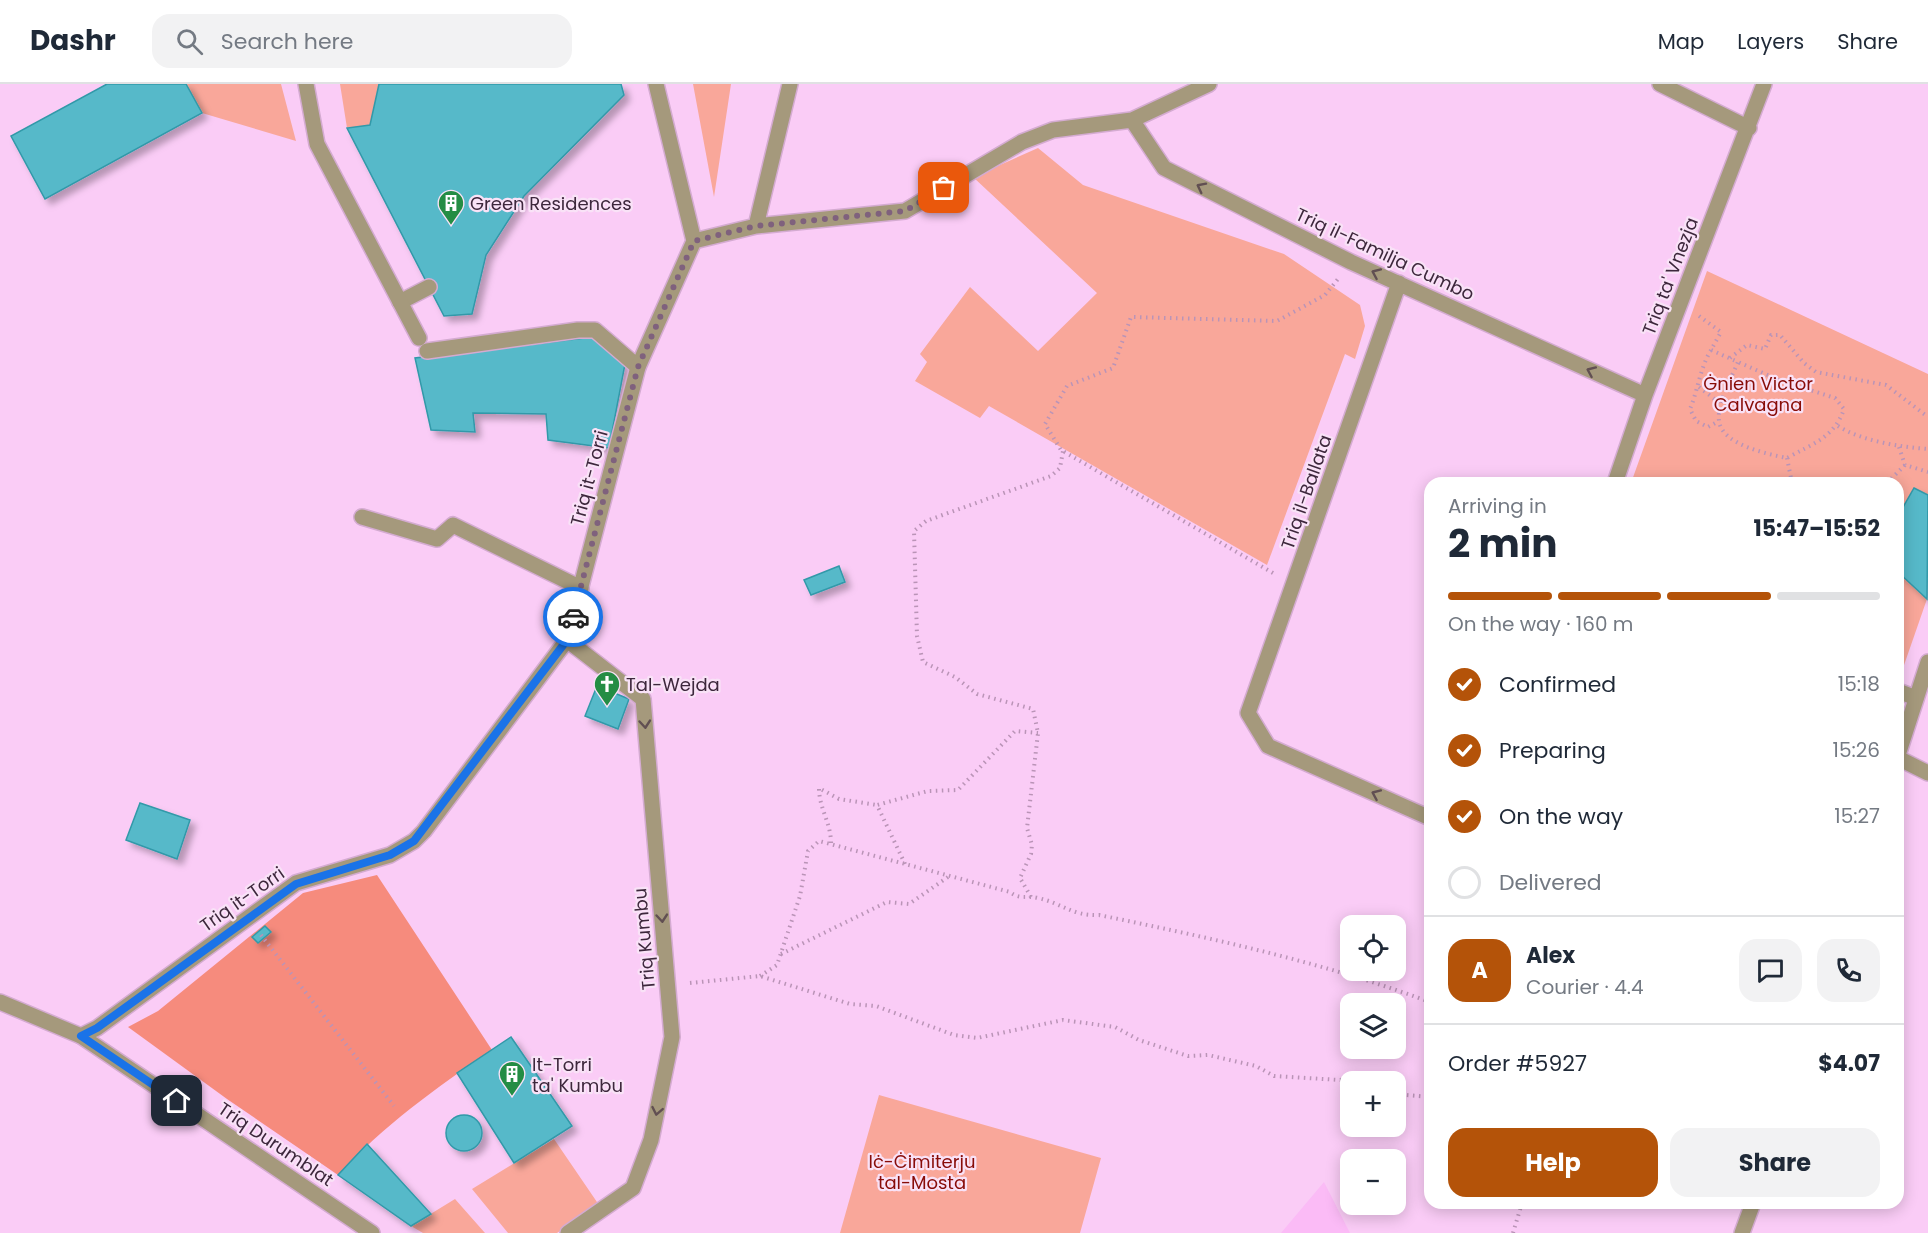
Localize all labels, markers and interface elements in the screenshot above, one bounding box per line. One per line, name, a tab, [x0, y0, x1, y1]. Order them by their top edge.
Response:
search box	[152, 14, 572, 68]
text: Dashr	[30, 21, 116, 60]
icon: search	[173, 25, 206, 58]
text: Search here	[221, 26, 353, 57]
text: Map	[1658, 27, 1704, 56]
text: Layers	[1737, 27, 1804, 56]
text: Share	[1837, 27, 1898, 56]
pin	[918, 162, 969, 213]
icon: bag	[927, 171, 960, 204]
one-way arrow	[1196, 183, 1207, 194]
building icon: Green Residences	[436, 188, 466, 226]
place label: Green Residences	[470, 191, 632, 216]
street label: Triq il-Familja Cumbo	[1292, 202, 1478, 306]
street label: Triq ta' Vnezja	[1636, 214, 1704, 338]
one-way arrow	[1371, 268, 1382, 280]
one-way arrow	[1587, 366, 1598, 378]
park label: Ġnien Victor Calvagna	[1703, 371, 1813, 417]
street label: Triq it-Torri	[564, 427, 614, 529]
street label: Triq il-Ballata	[1275, 431, 1337, 553]
text: Arriving in	[1448, 492, 1547, 520]
text: 15:47–15:52	[1754, 513, 1880, 544]
text: 2 min	[1448, 516, 1558, 571]
courier	[543, 587, 603, 647]
icon: car	[557, 601, 590, 634]
text: On the way · 160 m	[1448, 610, 1633, 638]
icon: check	[1448, 668, 1481, 701]
church icon: Tal-Wejda	[592, 669, 622, 707]
text: Confirmed	[1499, 669, 1616, 700]
text: 15:18	[1838, 670, 1880, 698]
place label: Tal-Wejda	[626, 672, 720, 697]
one-way arrow	[639, 719, 652, 728]
icon: check	[1448, 734, 1481, 767]
text: Preparing	[1499, 735, 1606, 766]
text: 15:26	[1833, 736, 1880, 764]
one-way arrow	[1371, 789, 1382, 801]
icon: check	[1448, 800, 1481, 833]
text: On the way	[1499, 801, 1623, 832]
text: 15:27	[1834, 802, 1880, 830]
street label: Triq it-Torri	[195, 861, 289, 937]
text: Delivered	[1499, 867, 1602, 898]
street label: Triq Kumbu	[627, 887, 661, 991]
one-way arrow	[655, 914, 668, 923]
map controls	[1340, 915, 1406, 1215]
button: locate	[1340, 915, 1406, 981]
button: chat	[1739, 939, 1802, 1002]
button: phone	[1817, 939, 1880, 1002]
text: Alex	[1526, 940, 1575, 971]
text: A	[1471, 955, 1488, 986]
text: Courier · 4.4	[1526, 973, 1644, 1001]
button: layers	[1340, 993, 1406, 1059]
text: Order #5927	[1448, 1048, 1587, 1079]
text: $4.07	[1818, 1048, 1880, 1079]
place label: It-Torri ta' Kumbu	[532, 1052, 623, 1098]
building icon: It-Torri ta' Kumbu	[497, 1059, 527, 1097]
button: +	[1340, 1071, 1406, 1137]
pin	[151, 1075, 202, 1126]
icon: home	[160, 1084, 193, 1117]
street label: Triq Durumblat	[213, 1096, 339, 1192]
one-way arrow	[651, 1106, 664, 1116]
button: Help	[1448, 1128, 1658, 1197]
button: Share	[1670, 1128, 1880, 1197]
park label: Iċ-Ċimiterju tal-Mosta	[869, 1149, 975, 1195]
button: −	[1340, 1149, 1406, 1215]

